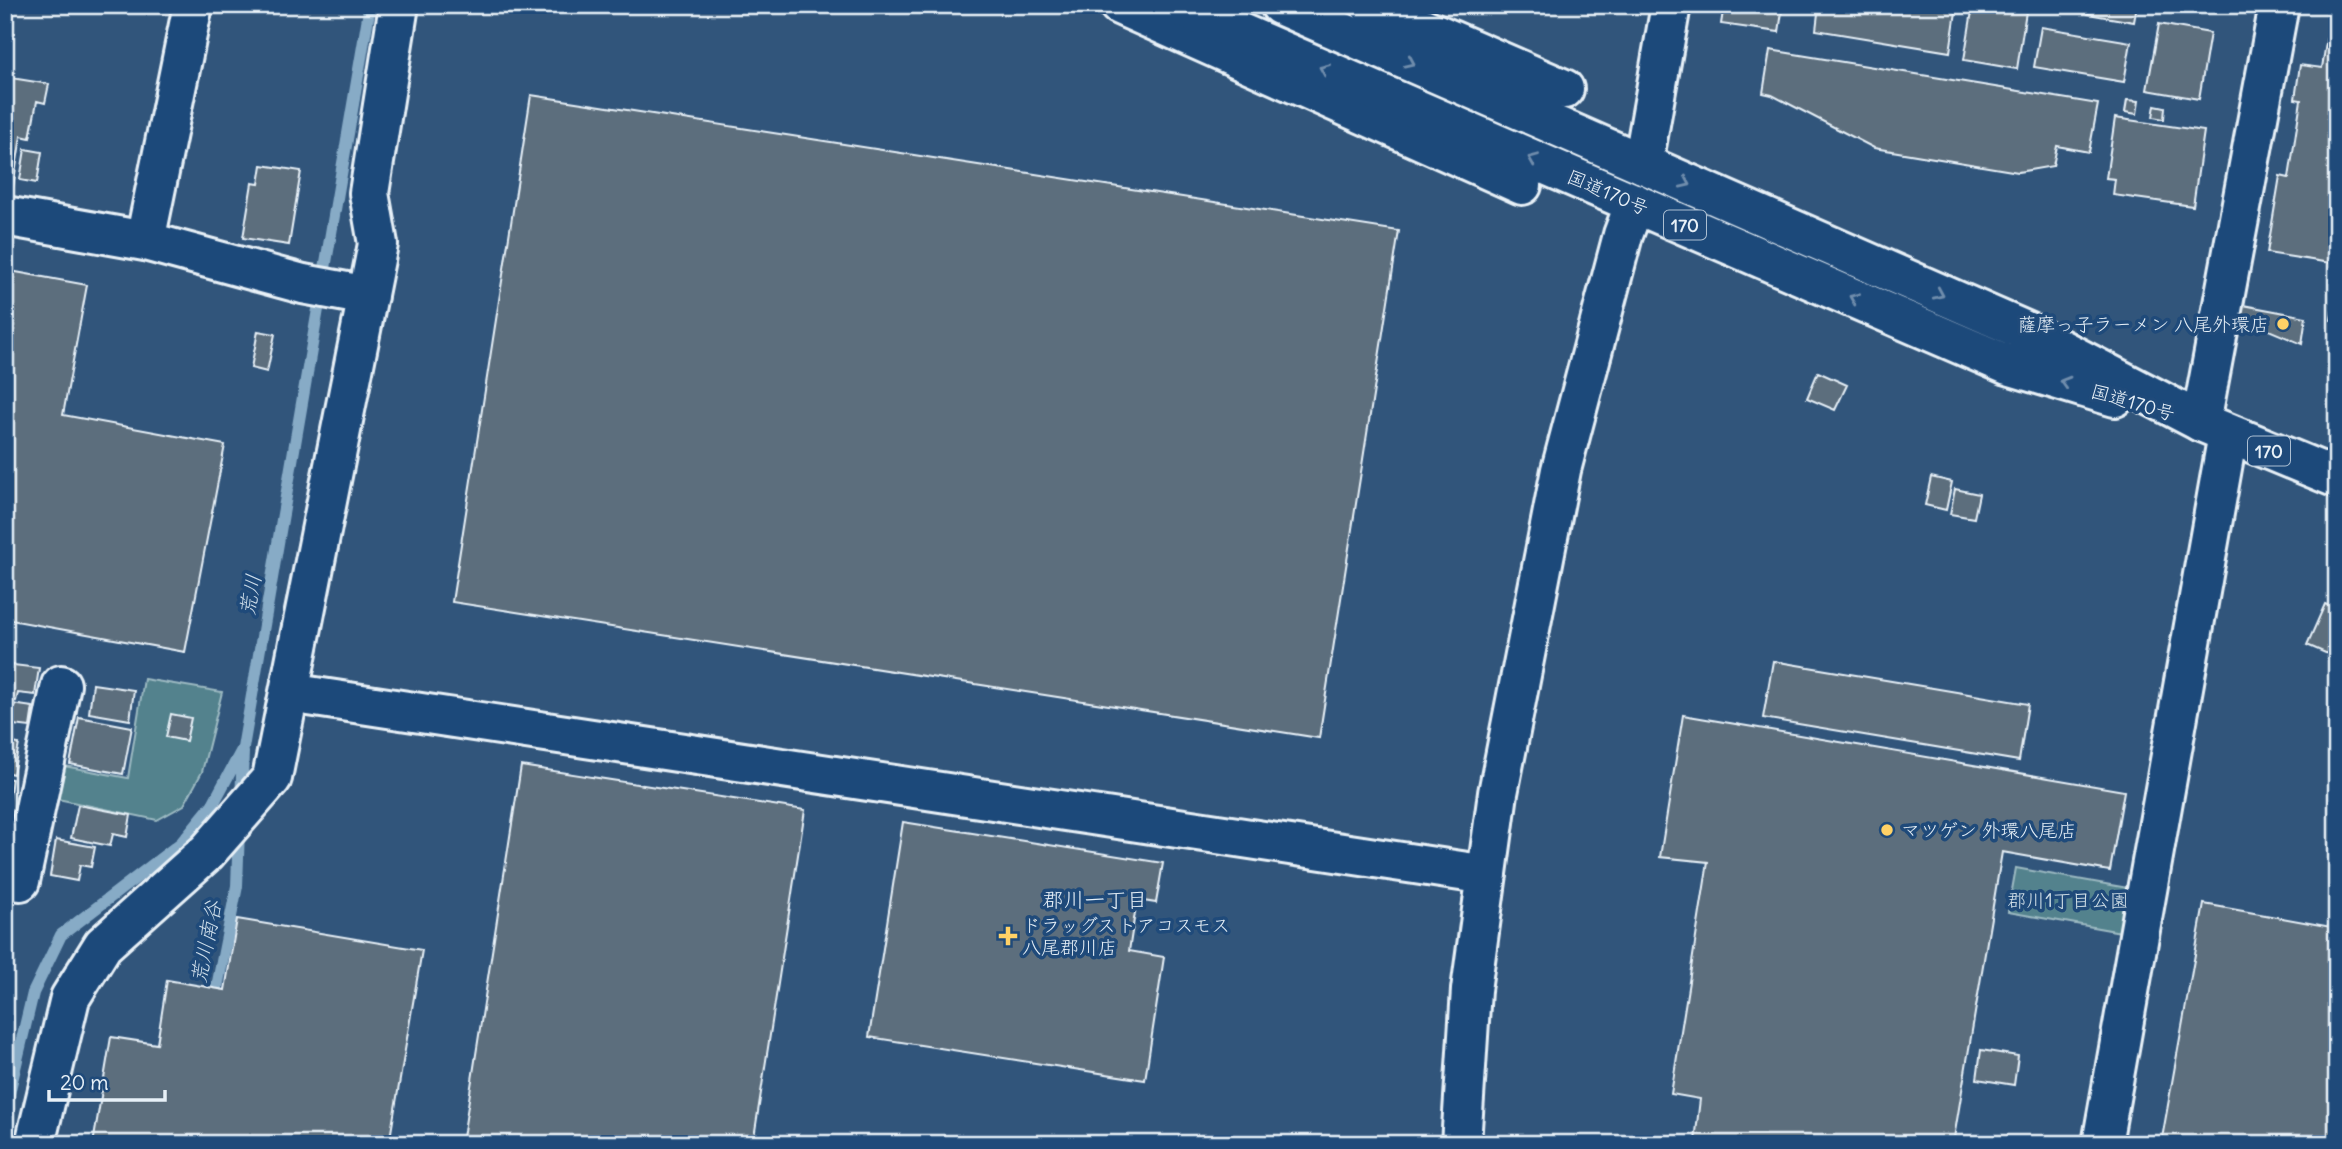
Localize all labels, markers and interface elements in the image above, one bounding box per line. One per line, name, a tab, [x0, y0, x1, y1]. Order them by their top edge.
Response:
one-way arrow	[1403, 54, 1415, 68]
one-way arrow	[1319, 63, 1331, 77]
one-way arrow	[1528, 154, 1540, 168]
street label: 国道170号	[1564, 164, 1652, 220]
one-way arrow	[1679, 175, 1691, 189]
road number: 170	[1664, 210, 1706, 240]
one-way arrow	[1933, 285, 1945, 299]
one-way arrow	[1849, 293, 1861, 307]
place label: 薩摩っ子ラーメン 八尾外環店	[2017, 312, 2269, 336]
marker: 薩摩っ子ラーメン 八尾外環店	[2275, 316, 2291, 332]
one-way arrow	[2060, 375, 2072, 390]
street label: 国道170号	[2088, 379, 2178, 425]
road number: 170	[2248, 436, 2290, 466]
water label: 荒川	[233, 572, 267, 618]
place label: マツゲン 外環八尾店	[1901, 818, 2077, 842]
marker: マツゲン 外環八尾店	[1879, 822, 1895, 838]
district label: 郡川一丁目	[1043, 886, 1148, 913]
park label: 郡川1丁目公園	[2007, 888, 2129, 912]
water label: 荒川南谷	[185, 897, 227, 986]
place label: ドラッグストアコスモス 八尾郡川店	[1022, 913, 1230, 959]
marker: ドラッグストアコスモス 八尾郡川店	[1000, 928, 1016, 944]
scale bar	[49, 1058, 164, 1102]
text: 20 m	[60, 1069, 109, 1096]

